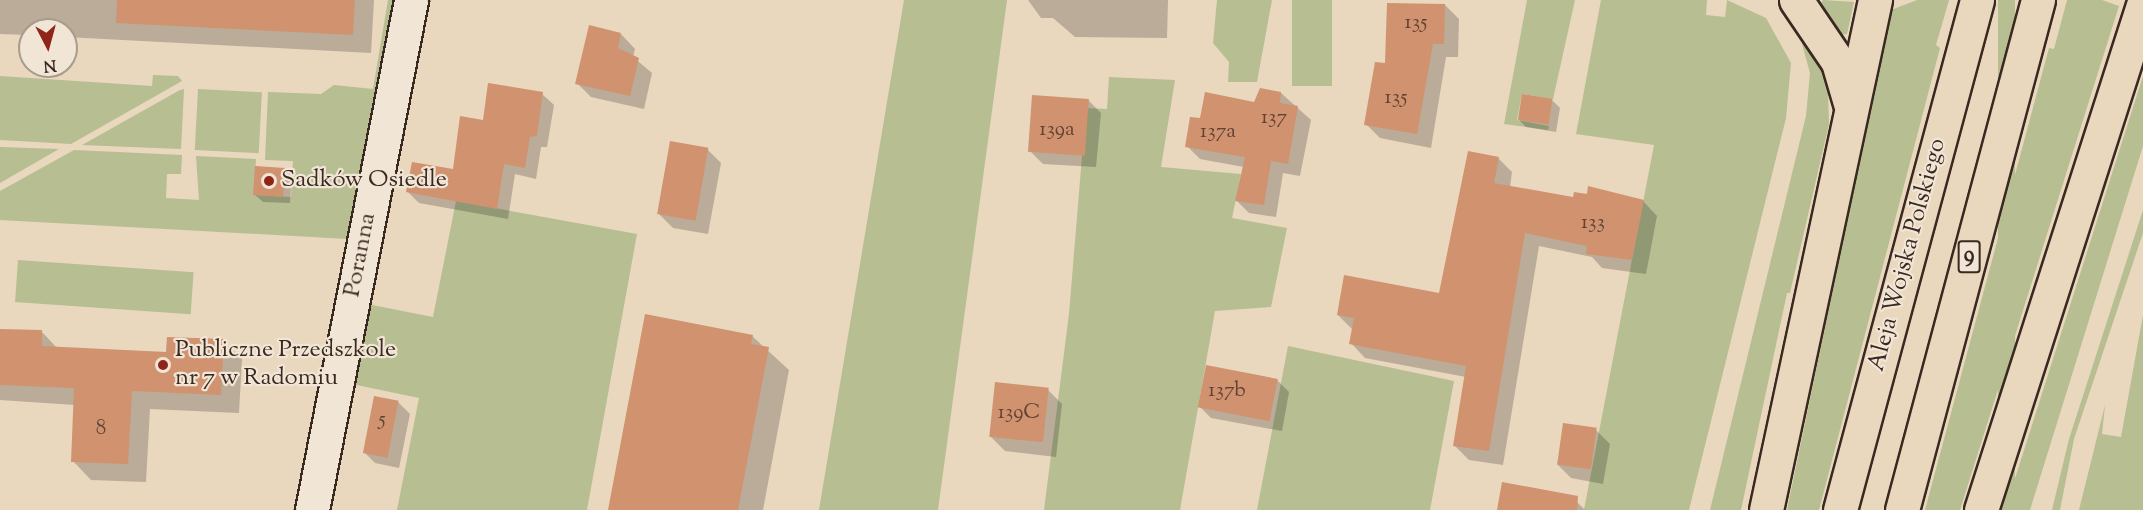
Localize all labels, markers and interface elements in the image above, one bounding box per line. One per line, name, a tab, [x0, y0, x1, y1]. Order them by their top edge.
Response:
house number: 135	[1405, 10, 1427, 36]
north arrow	[18, 18, 78, 78]
text: N	[42, 52, 57, 77]
house number: 135	[1385, 85, 1407, 111]
house number: 137	[1261, 105, 1287, 131]
house number: 139a	[1039, 117, 1075, 143]
house number: 137a	[1200, 119, 1236, 145]
street label: Aleja Wojska Polskiego	[1863, 135, 1953, 375]
place label: Sadków Osiedle	[281, 167, 447, 195]
marker: Sadków Osiedle	[262, 174, 276, 188]
street label: Poranna	[339, 210, 383, 300]
house number: 133	[1581, 210, 1605, 236]
road number: 9	[1957, 238, 1981, 276]
place label: Publiczne Przedszkole nr 7 w Radomiu	[175, 337, 396, 393]
marker: Publiczne Przedszkole nr 7 w Radomiu	[156, 358, 170, 372]
house number: 137b	[1208, 378, 1246, 404]
house number: 139C	[998, 400, 1040, 426]
house number: 5	[378, 407, 386, 433]
house number: 8	[96, 416, 106, 442]

